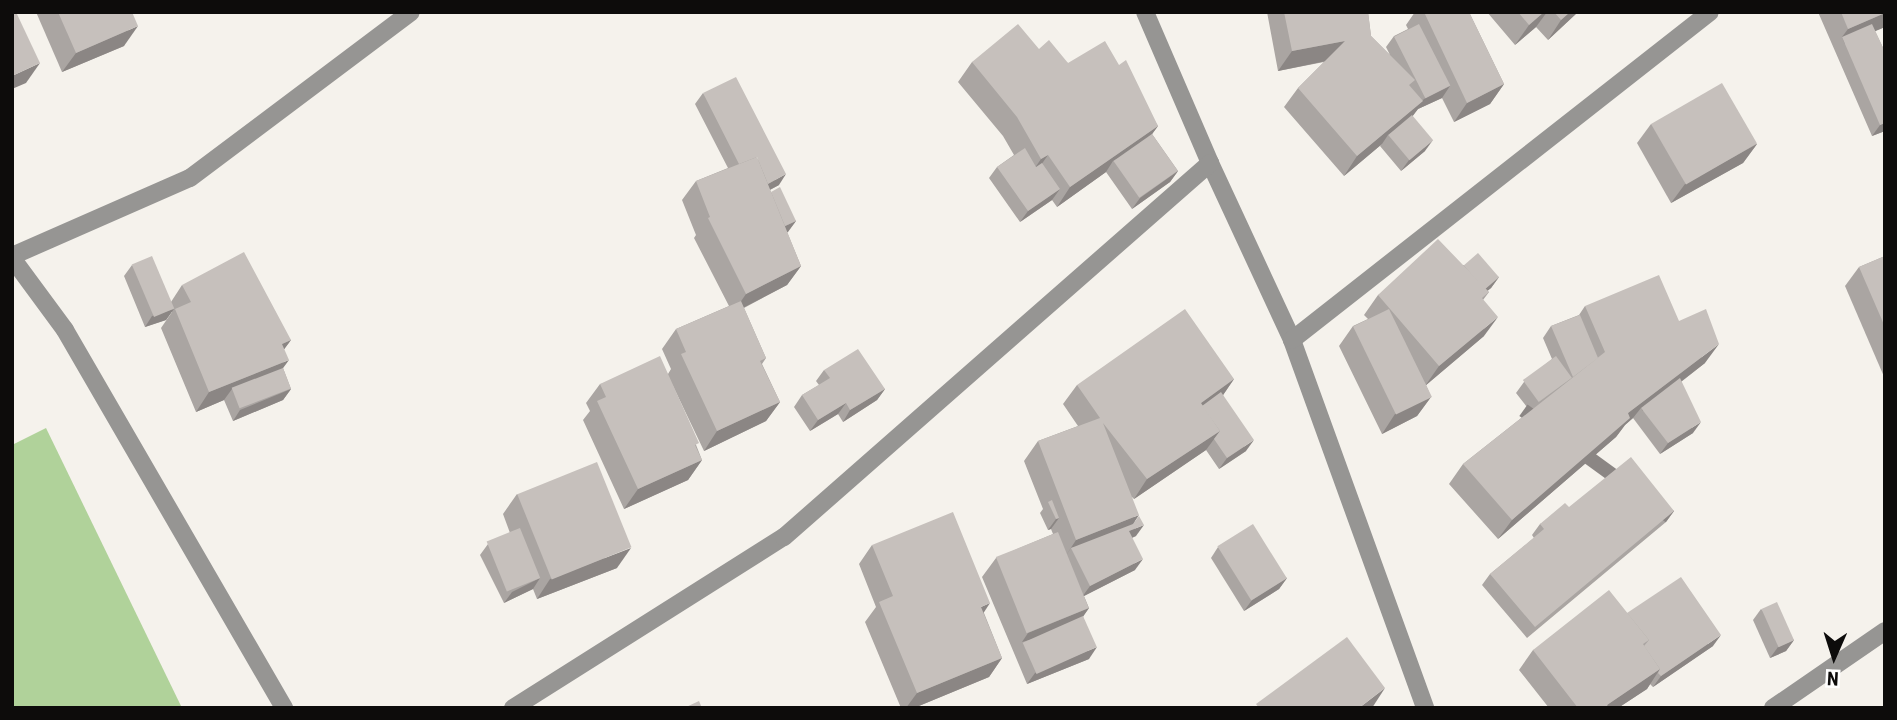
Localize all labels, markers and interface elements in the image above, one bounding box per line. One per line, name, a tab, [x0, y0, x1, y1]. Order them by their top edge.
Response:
north arrow	[1799, 622, 1869, 692]
text: N	[1826, 667, 1839, 690]

